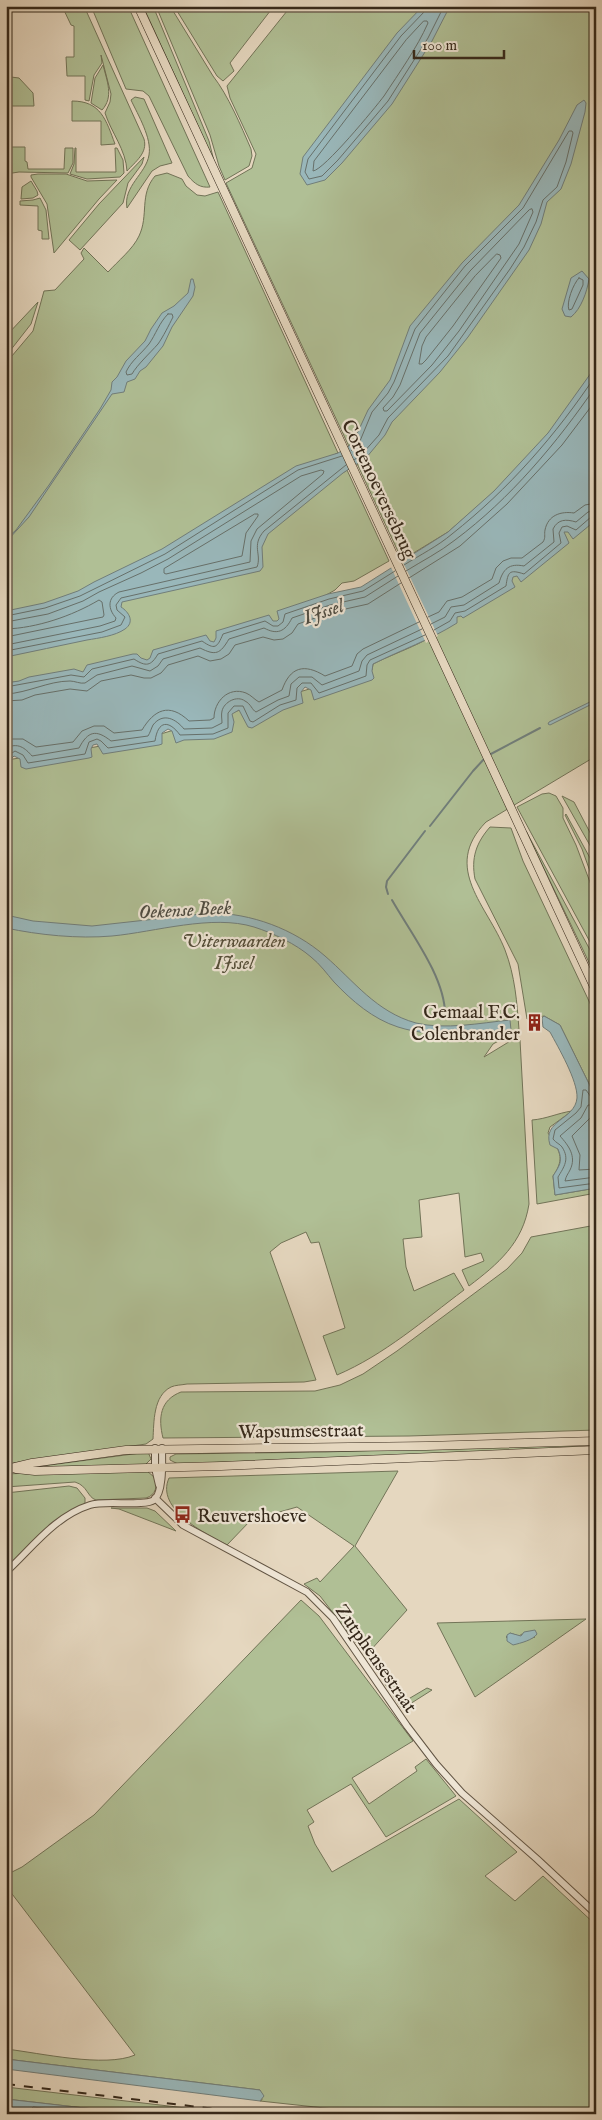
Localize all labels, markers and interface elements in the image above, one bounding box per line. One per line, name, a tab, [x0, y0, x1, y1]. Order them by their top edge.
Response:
scale bar	[414, 28, 504, 60]
text: 100 m	[422, 36, 458, 55]
street label: Cortenoeversebrug	[335, 416, 421, 564]
water label: IJssel	[299, 593, 349, 631]
water label: Oekense Beek	[138, 896, 232, 925]
park label: Uiterwaarden IJssel	[182, 930, 286, 976]
place label: Gemaal F.C. Colenbrander	[411, 1001, 520, 1047]
building icon: Gemaal F.C. Colenbrander	[524, 1012, 544, 1032]
street label: Wapsumsestraat	[238, 1419, 364, 1445]
bus stop icon: Reuvershoeve	[173, 1505, 193, 1525]
place label: Reuvershoeve	[197, 1505, 307, 1529]
street label: Zutphensestraat	[329, 1600, 422, 1719]

